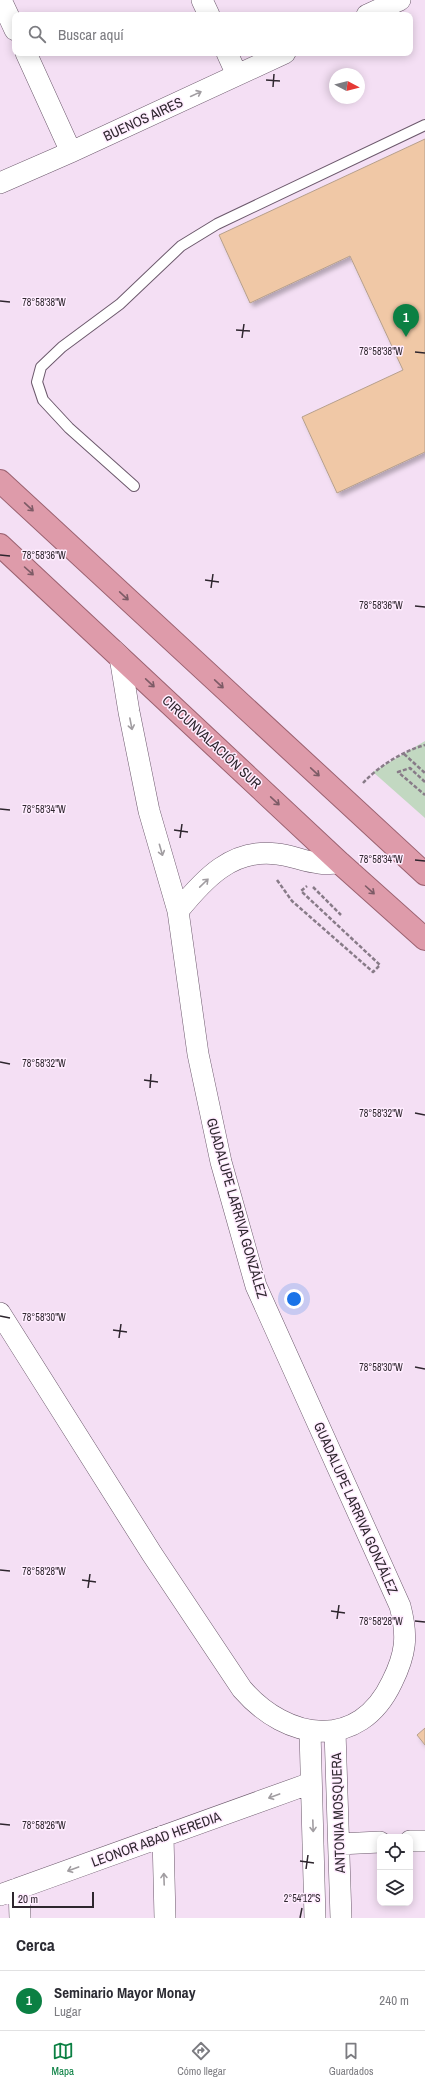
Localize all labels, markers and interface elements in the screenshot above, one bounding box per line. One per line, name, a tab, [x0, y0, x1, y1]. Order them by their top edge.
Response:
search box	[12, 12, 413, 56]
icon: search	[26, 23, 48, 45]
text: Buscar aquí	[58, 24, 124, 45]
north arrow	[329, 68, 365, 104]
one-way arrow	[189, 90, 201, 97]
street label: BUENOS AIRES	[100, 93, 186, 145]
text: 78°58'38"W	[22, 296, 66, 309]
pin: 1	[393, 304, 419, 337]
text: 78°58'38"W	[359, 345, 403, 358]
one-way arrow	[23, 502, 33, 511]
text: 78°58'36"W	[22, 549, 66, 562]
one-way arrow	[24, 566, 34, 576]
one-way arrow	[119, 591, 129, 600]
text: 78°58'36"W	[359, 599, 403, 612]
one-way arrow	[145, 679, 155, 688]
one-way arrow	[214, 679, 224, 689]
street label: CIRCUNVALACIÓN SUR	[159, 691, 265, 793]
one-way arrow	[127, 717, 135, 730]
one-way arrow	[310, 768, 320, 777]
one-way arrow	[270, 796, 280, 806]
text: 78°58'34"W	[22, 803, 66, 816]
one-way arrow	[157, 844, 165, 857]
text: 78°58'34"W	[359, 853, 403, 866]
one-way arrow	[199, 878, 209, 887]
one-way arrow	[365, 885, 375, 894]
text: 78°58'32"W	[22, 1057, 66, 1070]
text: 78°58'32"W	[359, 1107, 403, 1120]
street label: GUADALUPE LARRIVA GONZÁLEZ	[203, 1116, 271, 1300]
your location	[284, 1289, 304, 1309]
text: 78°58'30"W	[22, 1311, 66, 1324]
text: 78°58'30"W	[359, 1361, 403, 1374]
street label: GUADALUPE LARRIVA GONZÁLEZ	[310, 1419, 402, 1597]
text: 78°58'28"W	[22, 1565, 66, 1578]
text: 78°58'28"W	[359, 1615, 403, 1628]
street label: ANTONIA MOSQUERA	[327, 1752, 349, 1874]
one-way arrow	[268, 1793, 281, 1800]
street label: LEONOR ABAD HEREDIA	[89, 1807, 224, 1871]
text: 78°58'26"W	[22, 1819, 66, 1832]
one-way arrow	[309, 1819, 316, 1832]
map controls	[377, 1834, 413, 1906]
button: locate	[377, 1834, 413, 1870]
one-way arrow	[68, 1865, 80, 1873]
button: layers	[377, 1870, 413, 1906]
one-way arrow	[160, 1873, 168, 1886]
scale bar	[12, 1890, 94, 1909]
text: 20 m	[18, 1892, 38, 1906]
text: 2°54'12"S	[284, 1892, 321, 1905]
text: Cerca	[16, 1933, 55, 1956]
text: Seminario Mayor Monay	[54, 1982, 196, 2003]
text: 1	[26, 1992, 32, 2009]
text: 240 m	[379, 1992, 409, 2009]
text: Lugar	[54, 2003, 81, 2020]
tab: Mapa	[52, 2040, 74, 2078]
tab: Cómo llegar	[177, 2040, 226, 2078]
tab: Guardados	[329, 2040, 373, 2078]

